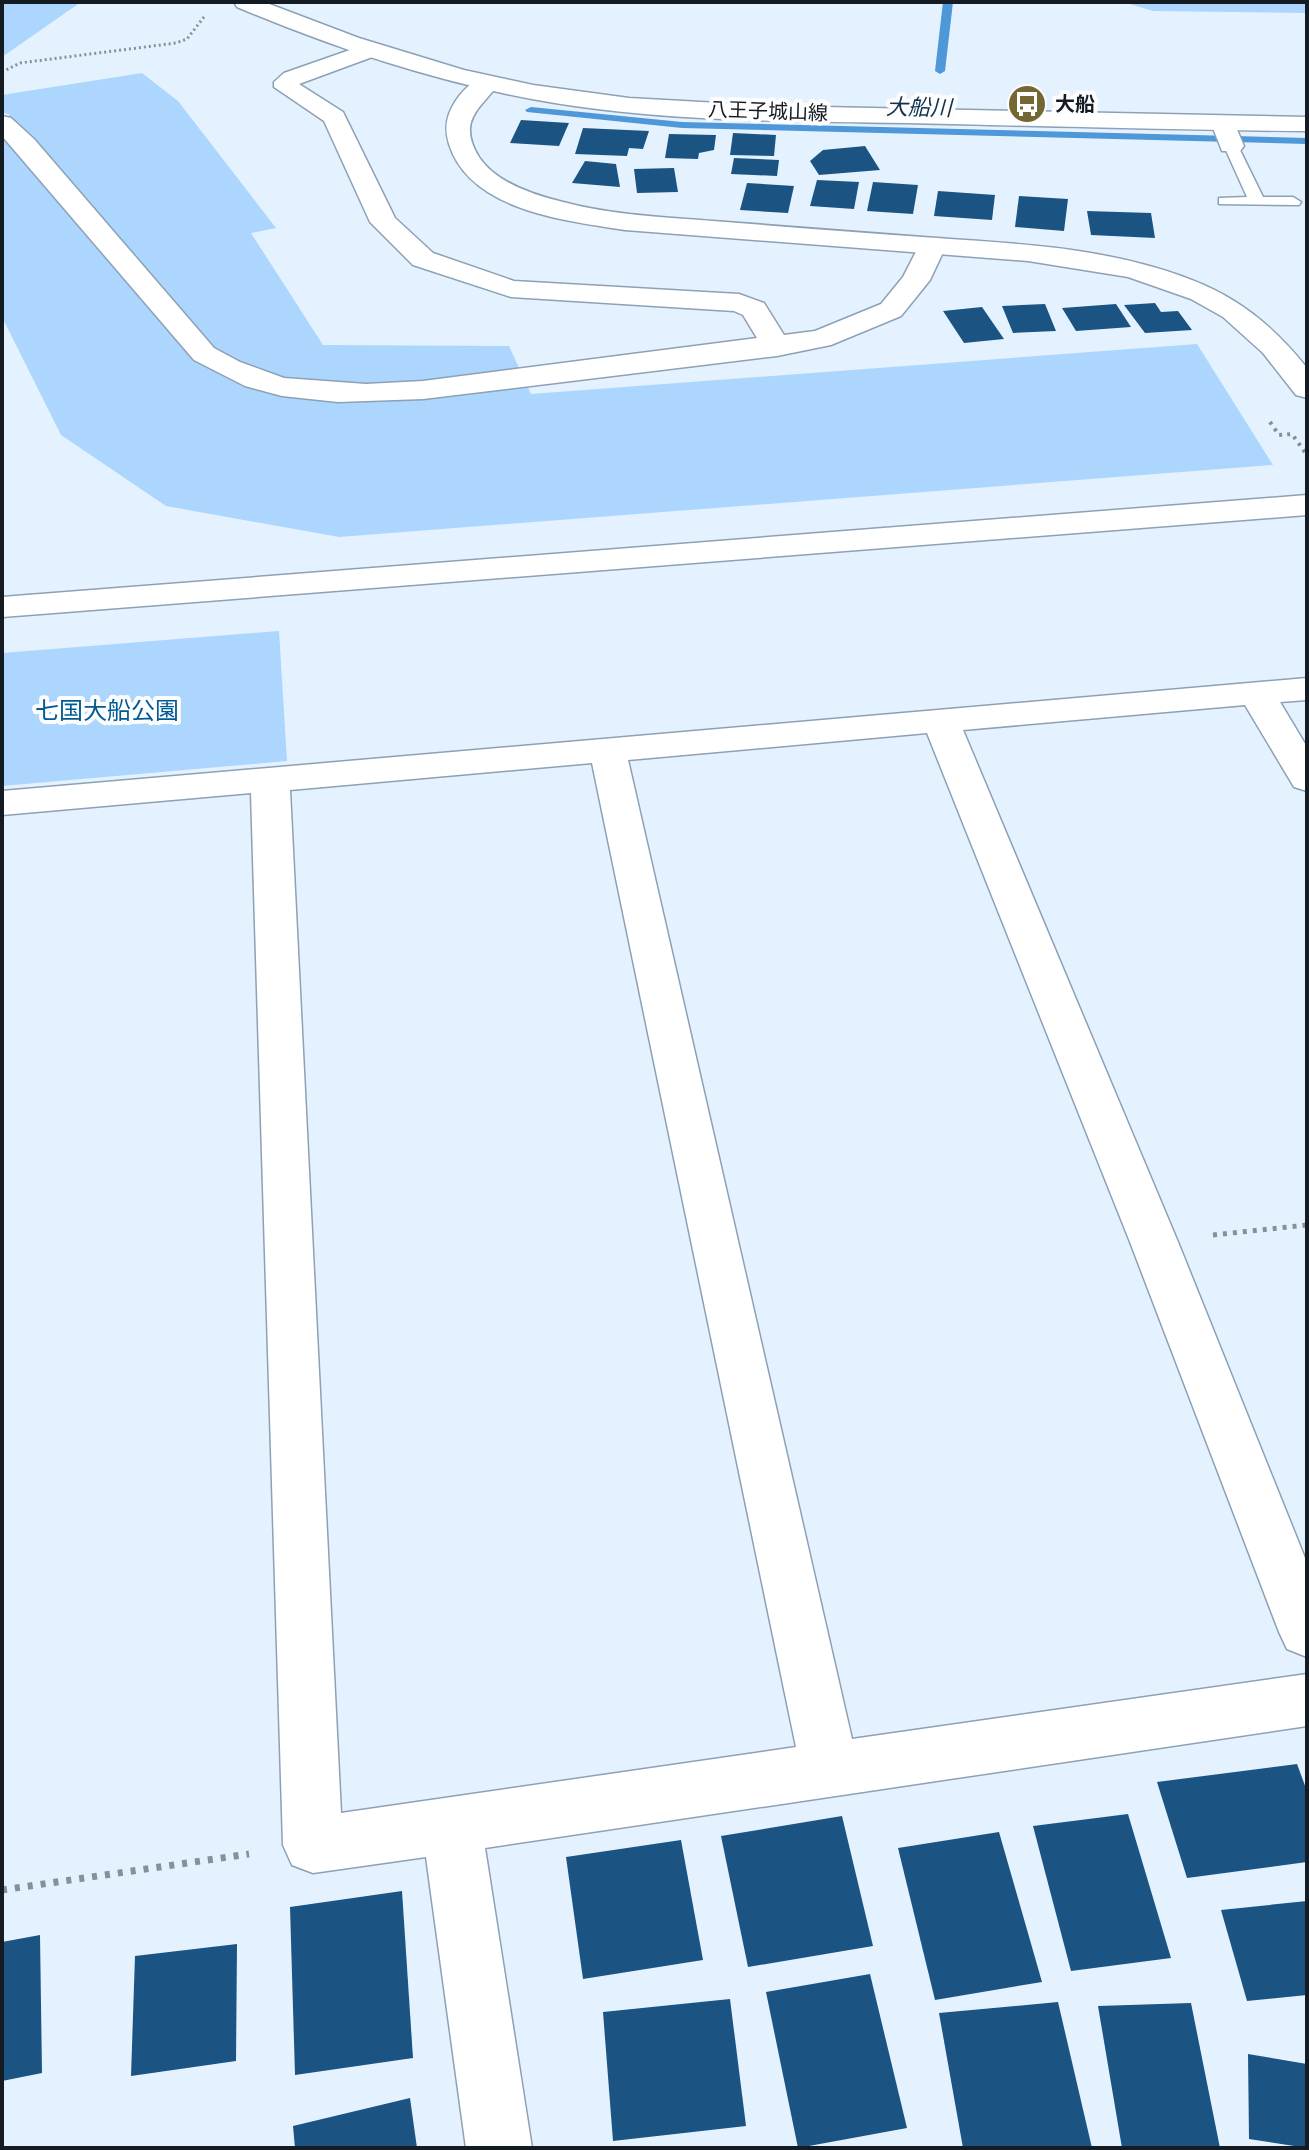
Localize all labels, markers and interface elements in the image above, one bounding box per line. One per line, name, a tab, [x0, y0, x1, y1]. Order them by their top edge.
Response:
bus stop icon: 大船	[1006, 83, 1048, 125]
place label: 大船	[1055, 91, 1095, 115]
water label: 大船川	[886, 92, 954, 120]
street label: 八王子城山線	[708, 96, 828, 124]
park label: 七国大船公園	[35, 695, 179, 724]

